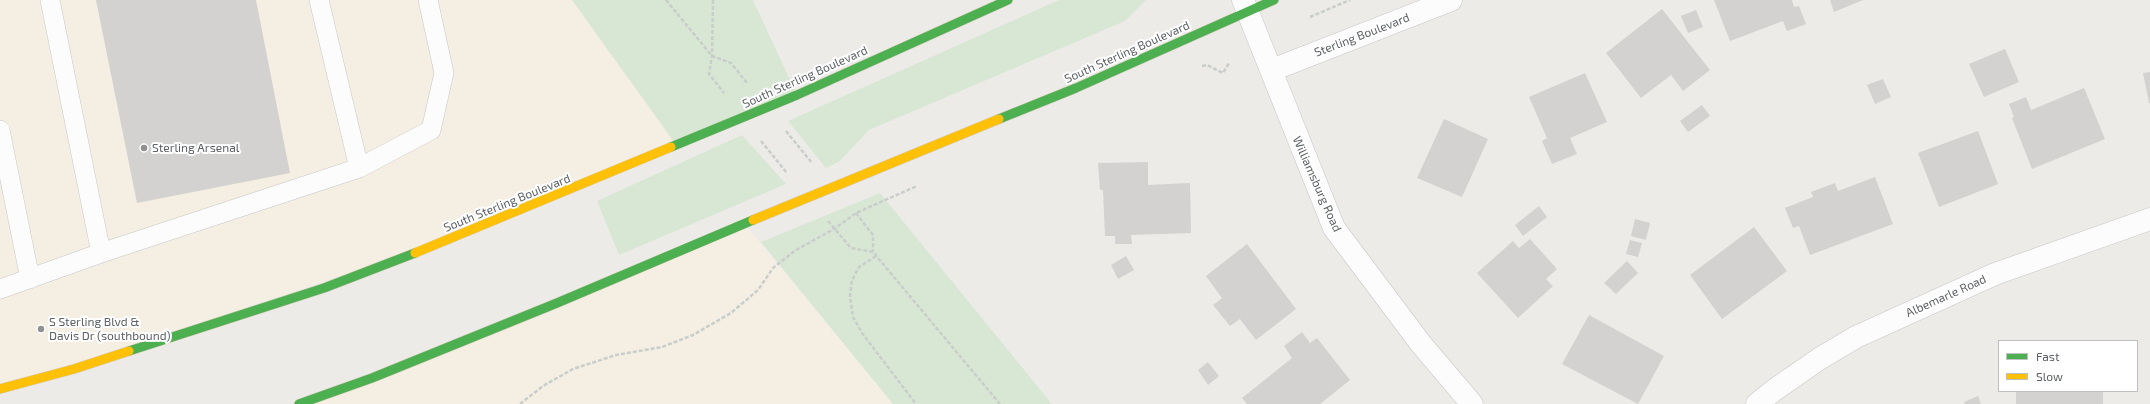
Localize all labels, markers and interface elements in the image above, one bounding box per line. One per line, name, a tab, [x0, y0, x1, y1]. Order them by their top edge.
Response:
street label: Sterling Boulevard	[1312, 10, 1412, 60]
street label: South Sterling Boulevard	[1062, 18, 1192, 86]
street label: South Sterling Boulevard	[740, 43, 870, 111]
street label: Williamsburg Road	[1289, 134, 1345, 234]
place label: Sterling Arsenal	[152, 141, 239, 155]
marker: Sterling Arsenal	[139, 143, 149, 153]
street label: South Sterling Boulevard	[441, 171, 573, 235]
street label: Albemarle Road	[1904, 272, 1988, 320]
place label: S Sterling Blvd & Davis Dr (southbound)	[49, 315, 171, 343]
marker: S Sterling Blvd & Davis Dr (southbound)	[36, 324, 46, 334]
legend	[1998, 340, 2138, 392]
text: Fast	[2036, 349, 2059, 363]
text: Slow	[2036, 369, 2063, 383]

